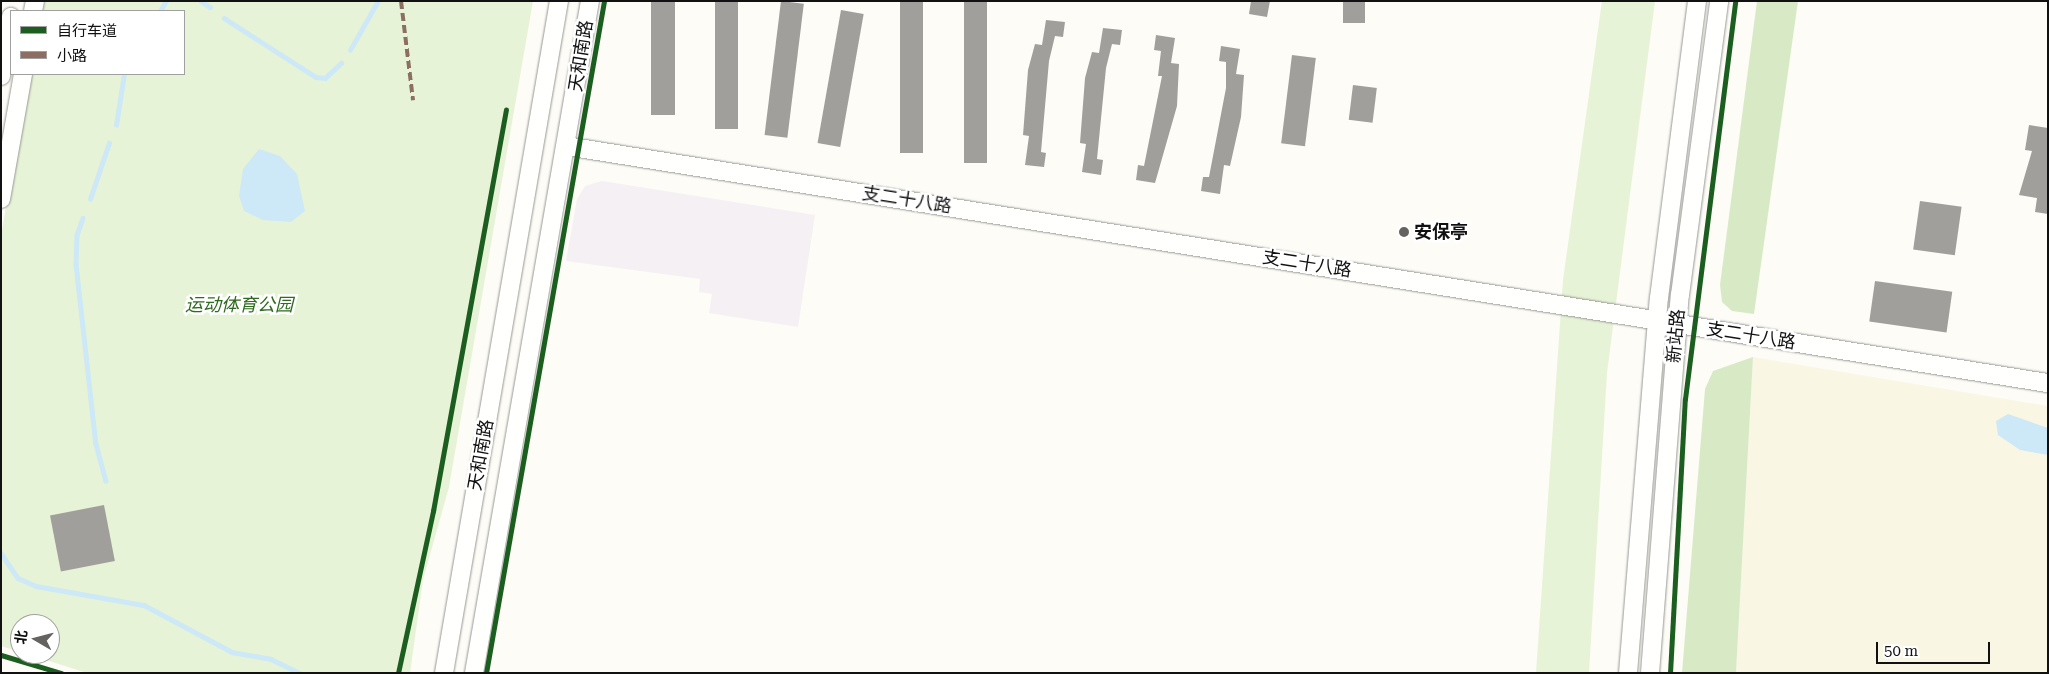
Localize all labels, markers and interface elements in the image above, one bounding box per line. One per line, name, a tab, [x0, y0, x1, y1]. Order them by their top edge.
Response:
legend	[10, 10, 185, 75]
street label: 天和南路	[565, 19, 597, 93]
text: 自行车道	[57, 22, 117, 40]
text: 小路	[57, 47, 87, 65]
street label: 支二十八路	[861, 182, 953, 218]
place label: 安保亭	[1414, 221, 1468, 243]
marker: 安保亭	[1398, 226, 1410, 238]
street label: 支二十八路	[1261, 246, 1353, 282]
park label: 运动体育公园	[185, 294, 293, 316]
street label: 新站路	[1663, 308, 1689, 364]
street label: 支二十八路	[1705, 318, 1797, 354]
street label: 天和南路	[464, 418, 498, 492]
north arrow	[10, 614, 60, 664]
text: 北	[12, 629, 30, 645]
scale bar	[1879, 632, 1993, 664]
text: 50 m	[1884, 642, 1918, 660]

